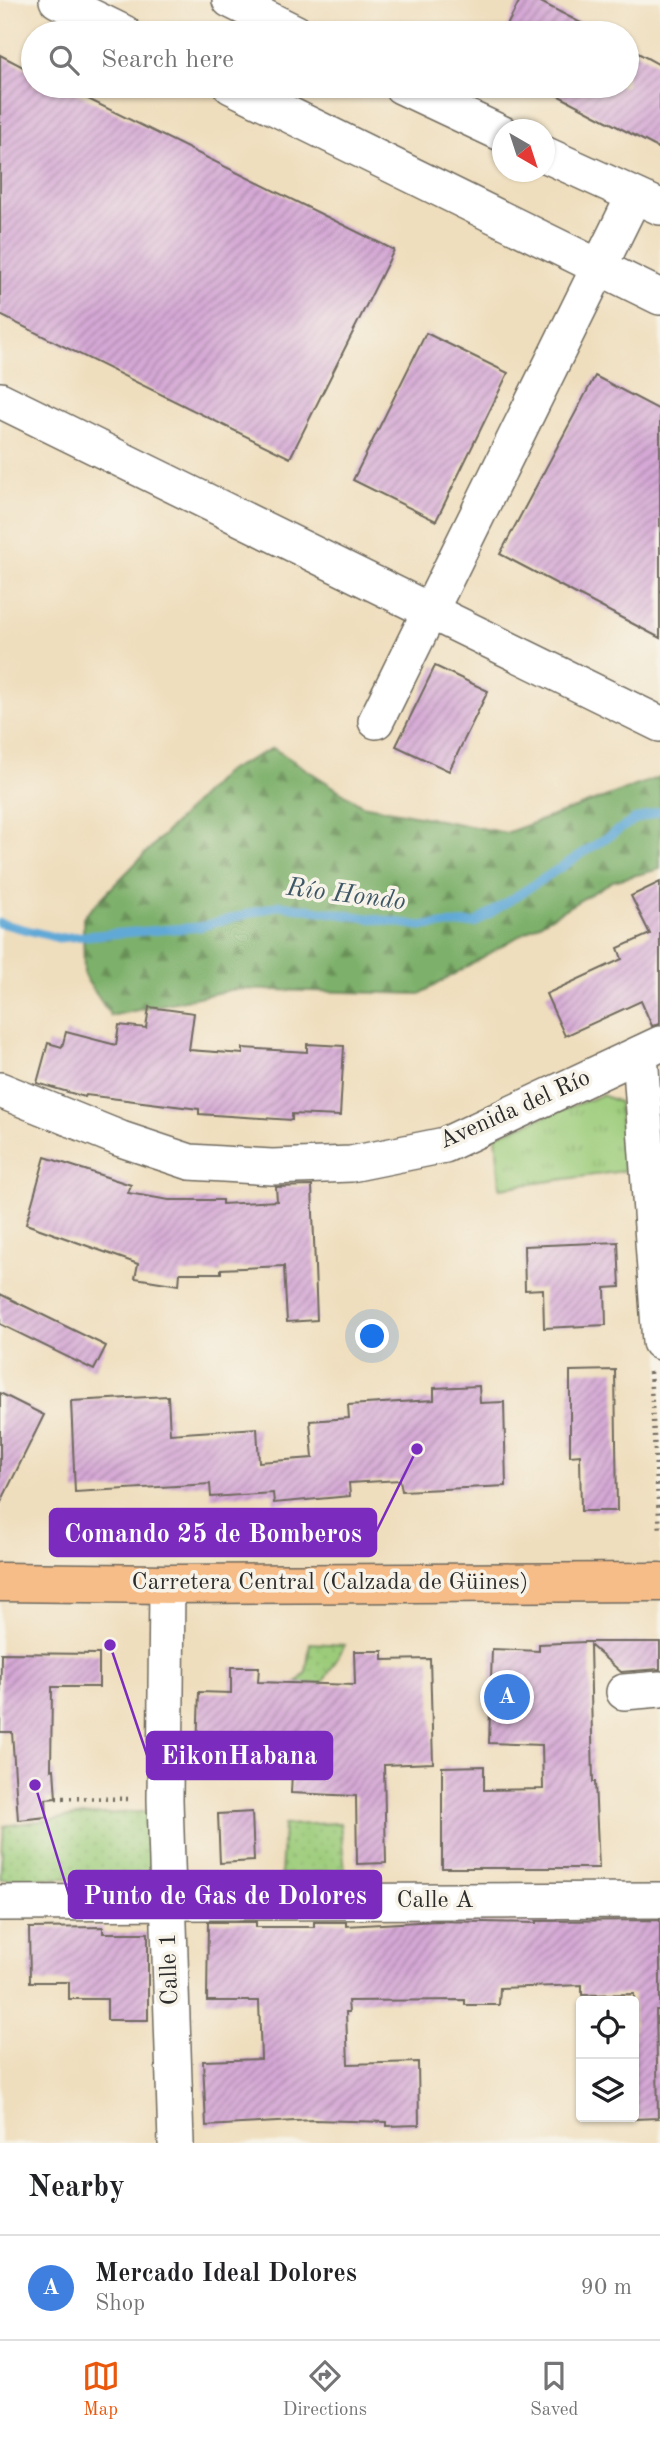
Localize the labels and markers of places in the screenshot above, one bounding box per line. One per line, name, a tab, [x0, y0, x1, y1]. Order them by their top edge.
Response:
callout: Comando 25 de Bomberos	[50, 1509, 376, 1556]
pin: A	[484, 1671, 530, 1723]
callout: EikonHabana	[147, 1732, 332, 1779]
callout: Punto de Gas de Dolores	[69, 1871, 381, 1918]

